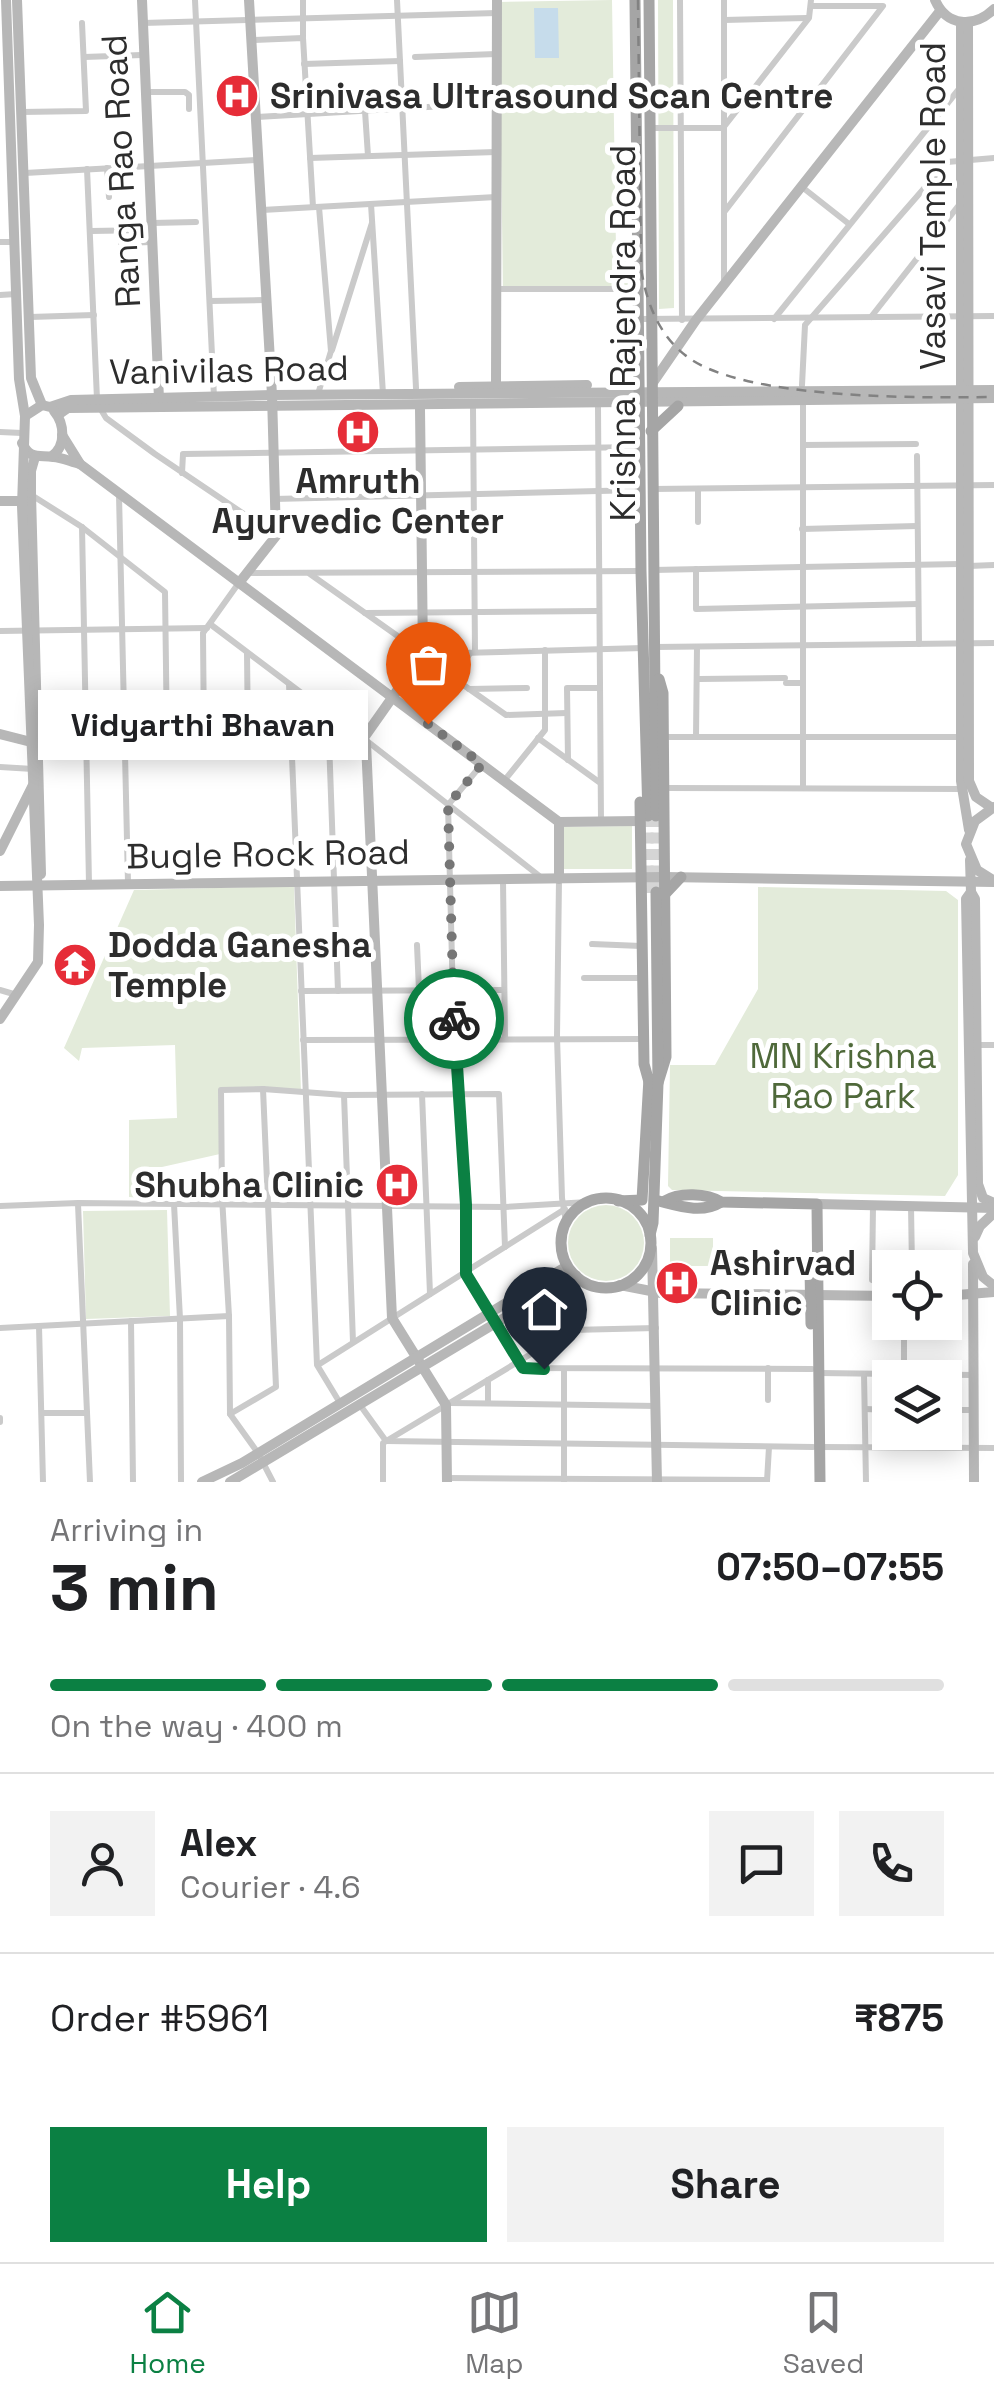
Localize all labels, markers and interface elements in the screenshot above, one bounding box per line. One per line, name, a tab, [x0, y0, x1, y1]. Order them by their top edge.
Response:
street label: Ranga Rao Road	[92, 33, 150, 309]
street label: Vasavi Temple Road	[911, 42, 955, 370]
hospital icon: Srinivasa Ultrasound Scan Centre	[214, 73, 260, 119]
place label: Srinivasa Ultrasound Scan Centre	[270, 74, 833, 118]
street label: Krishna Rajendra Road	[601, 145, 645, 521]
street label: Vanivilas Road	[109, 346, 349, 394]
hospital icon: Amruth Ayurvedic Center	[335, 409, 381, 455]
place label: Amruth Ayurvedic Center	[212, 459, 504, 543]
pin	[386, 622, 471, 725]
icon: bag	[401, 637, 456, 692]
callout: Vidyarthi Bhavan	[38, 689, 368, 759]
text: Vidyarthi Bhavan	[71, 705, 335, 745]
street label: Bugle Rock Road	[126, 830, 410, 878]
place label: Dodda Ganesha Temple	[108, 923, 372, 1007]
temple icon: Dodda Ganesha Temple	[52, 942, 98, 988]
courier	[404, 969, 504, 1069]
icon: bike	[427, 992, 482, 1047]
park label: MN Krishna Rao Park	[749, 1034, 937, 1118]
hospital icon: Shubha Clinic	[374, 1162, 420, 1208]
place label: Shubha Clinic	[134, 1163, 364, 1207]
place label: Ashirvad Clinic	[710, 1241, 856, 1325]
map controls	[872, 1250, 962, 1450]
button: locate	[872, 1250, 962, 1340]
hospital icon: Ashirvad Clinic	[654, 1260, 700, 1306]
pin	[502, 1267, 587, 1370]
icon: home	[517, 1282, 572, 1337]
button: layers	[872, 1360, 962, 1450]
text: Arriving in	[50, 1510, 203, 1550]
text: 07:50–07:55	[716, 1543, 944, 1591]
text: 3 min	[50, 1546, 219, 1629]
text: On the way · 400 m	[50, 1706, 343, 1746]
button: person	[50, 1811, 155, 1916]
button: chat	[709, 1811, 814, 1916]
button: phone	[839, 1811, 944, 1916]
text: Alex	[180, 1819, 257, 1867]
text: Courier · 4.6	[180, 1867, 361, 1907]
text: Order #5961	[50, 1994, 269, 2042]
text: ₹875	[854, 1994, 944, 2042]
button: Help	[50, 2127, 487, 2242]
button: Share	[507, 2127, 944, 2242]
tab: Home	[130, 2285, 206, 2381]
tab: Map	[465, 2285, 524, 2381]
tab: Saved	[783, 2285, 864, 2381]

